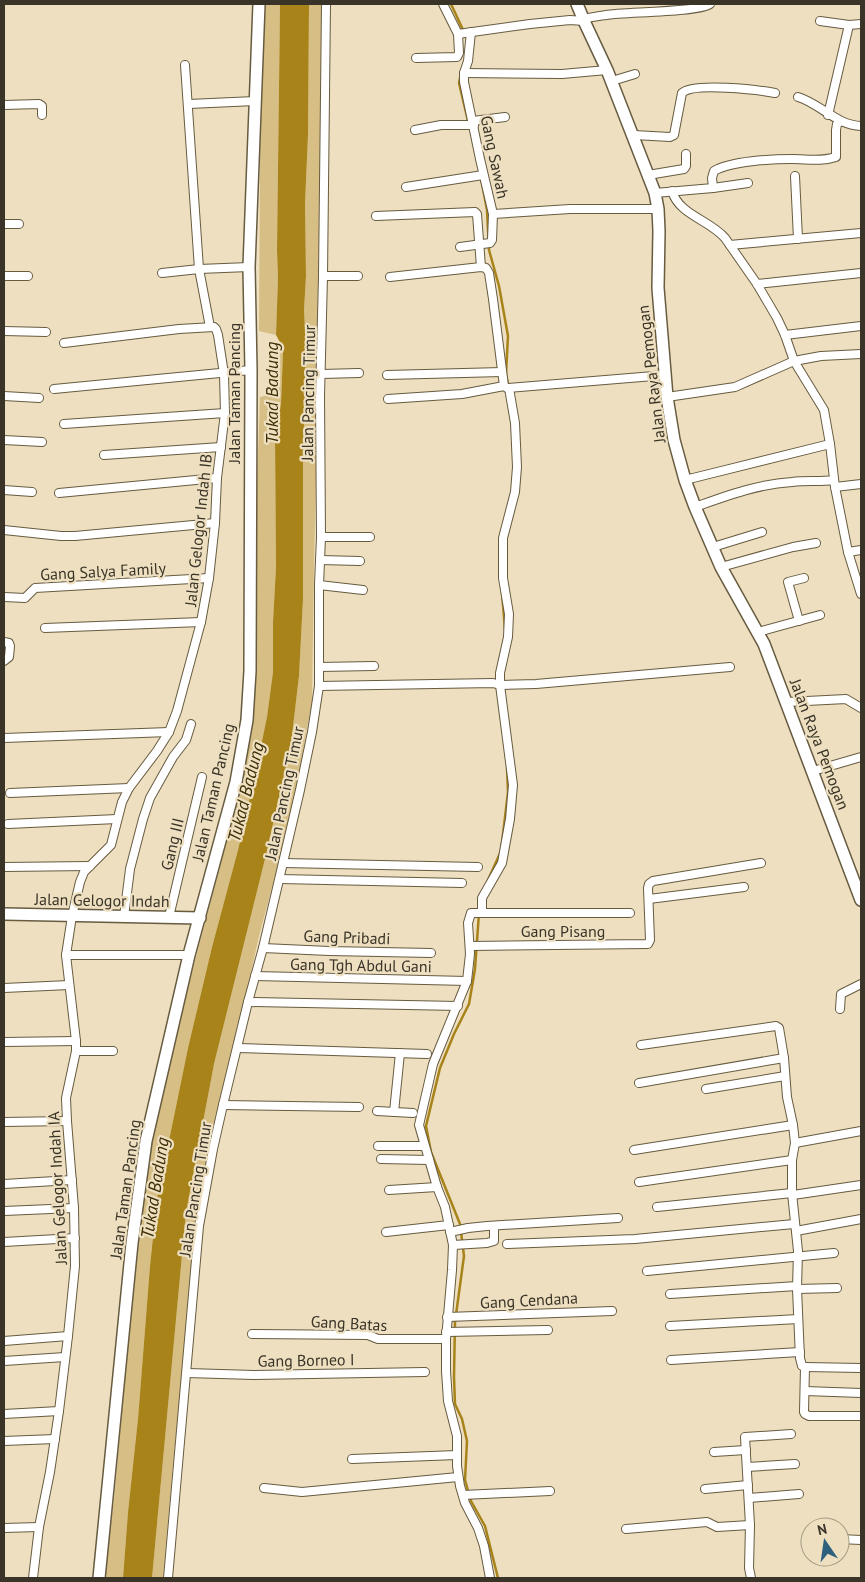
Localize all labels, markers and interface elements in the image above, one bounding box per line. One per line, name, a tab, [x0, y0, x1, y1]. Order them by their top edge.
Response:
street label: Gang Sawah	[476, 114, 514, 200]
street label: Jalan Raya Pemogan	[633, 304, 669, 445]
street label: Jalan Taman Pancing	[224, 323, 244, 464]
street label: Jalan Pancing Timur	[297, 324, 319, 462]
water label: Tukad Badung	[260, 342, 283, 444]
street label: Jalan Gelogor Indah IB	[180, 453, 216, 608]
street label: Gang Salya Family	[40, 558, 167, 584]
street label: Jalan Raya Pemogan	[785, 675, 854, 812]
street label: Jalan Taman Pancing	[187, 721, 239, 864]
street label: Jalan Pancing Timur	[260, 724, 308, 863]
water label: Tukad Badung	[222, 739, 269, 845]
street label: Gang III	[156, 816, 188, 872]
street label: Jalan Gelogor Indah	[33, 889, 170, 911]
street label: Gang Pisang	[521, 921, 605, 941]
street label: Gang Pribadi	[303, 925, 391, 949]
street label: Gang Tgh Abdul Gani	[290, 954, 432, 976]
street label: Jalan Gelogor Indah IA	[43, 1110, 71, 1266]
street label: Jalan Taman Pancing	[105, 1118, 145, 1261]
street label: Jalan Pancing Timur	[174, 1120, 216, 1259]
water label: Tukad Badung	[135, 1135, 174, 1240]
street label: Gang Cendana	[480, 1287, 578, 1313]
street label: Gang Batas	[310, 1311, 388, 1335]
street label: Gang Borneo I	[257, 1349, 355, 1371]
north arrow	[800, 1517, 850, 1567]
text: N	[816, 1520, 829, 1539]

